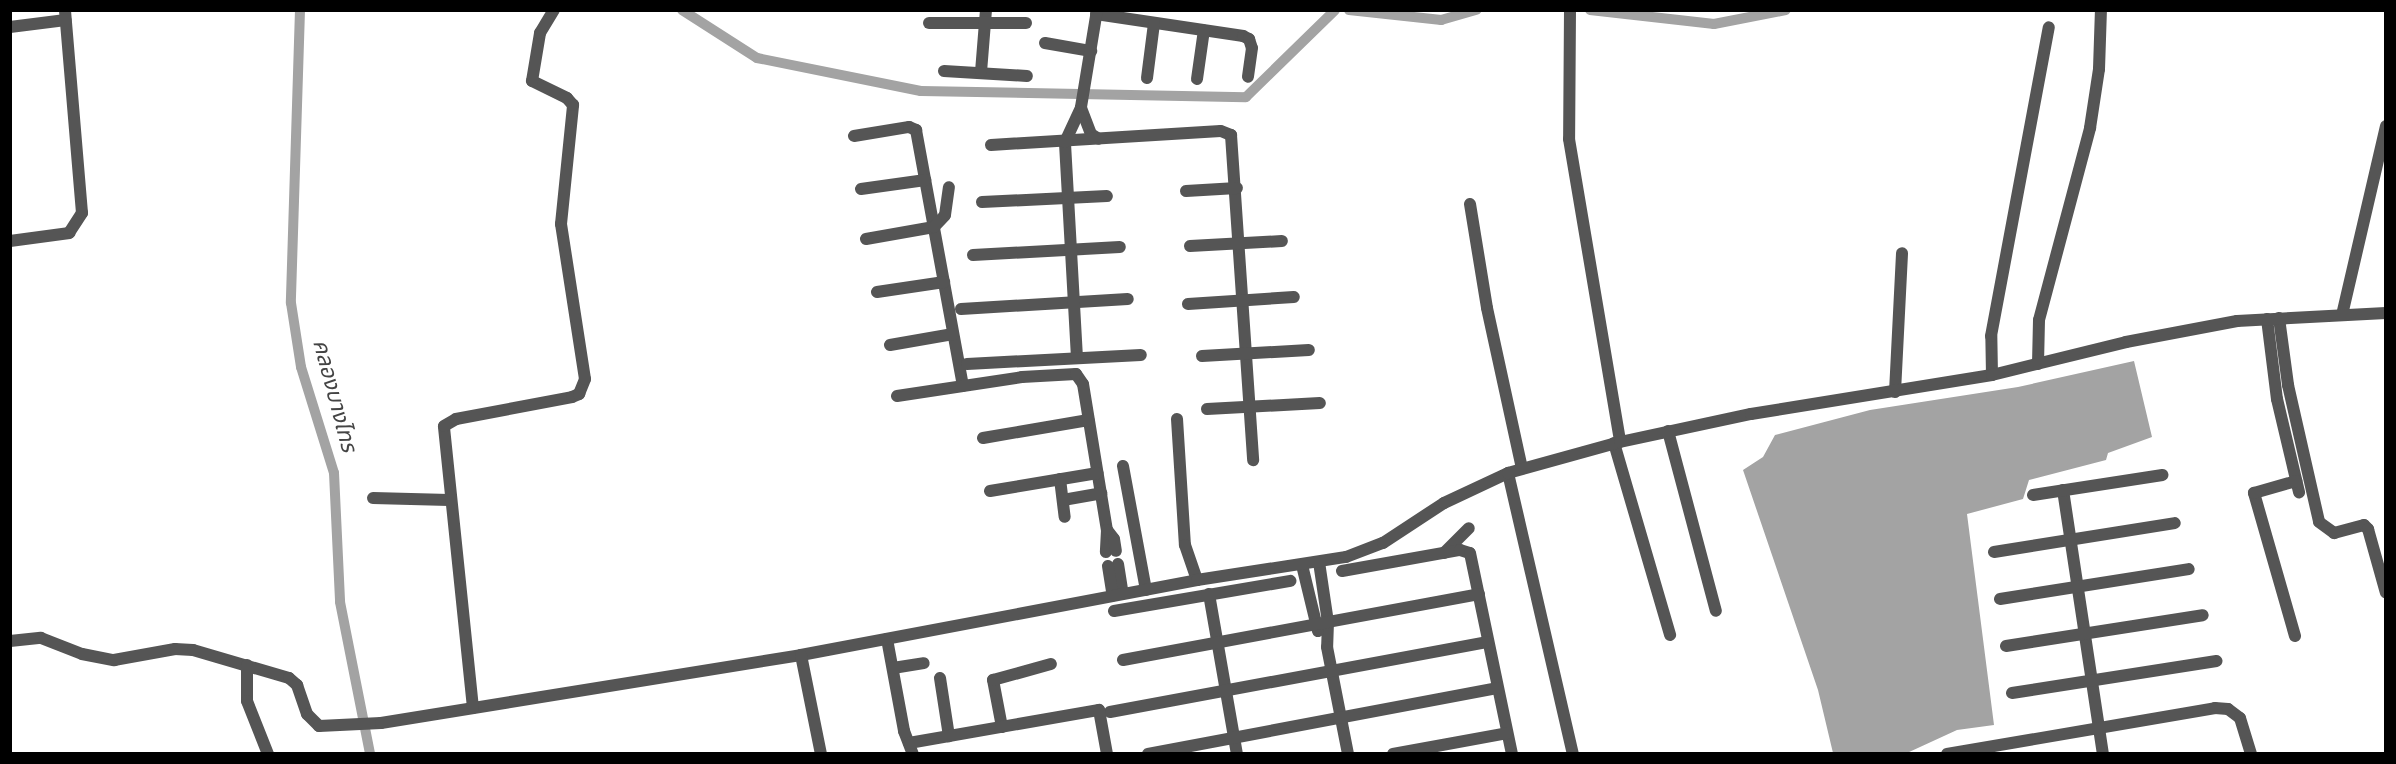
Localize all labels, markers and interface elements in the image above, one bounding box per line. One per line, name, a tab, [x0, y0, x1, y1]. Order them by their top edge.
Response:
water label: คลองบางไทร	[305, 337, 361, 455]

